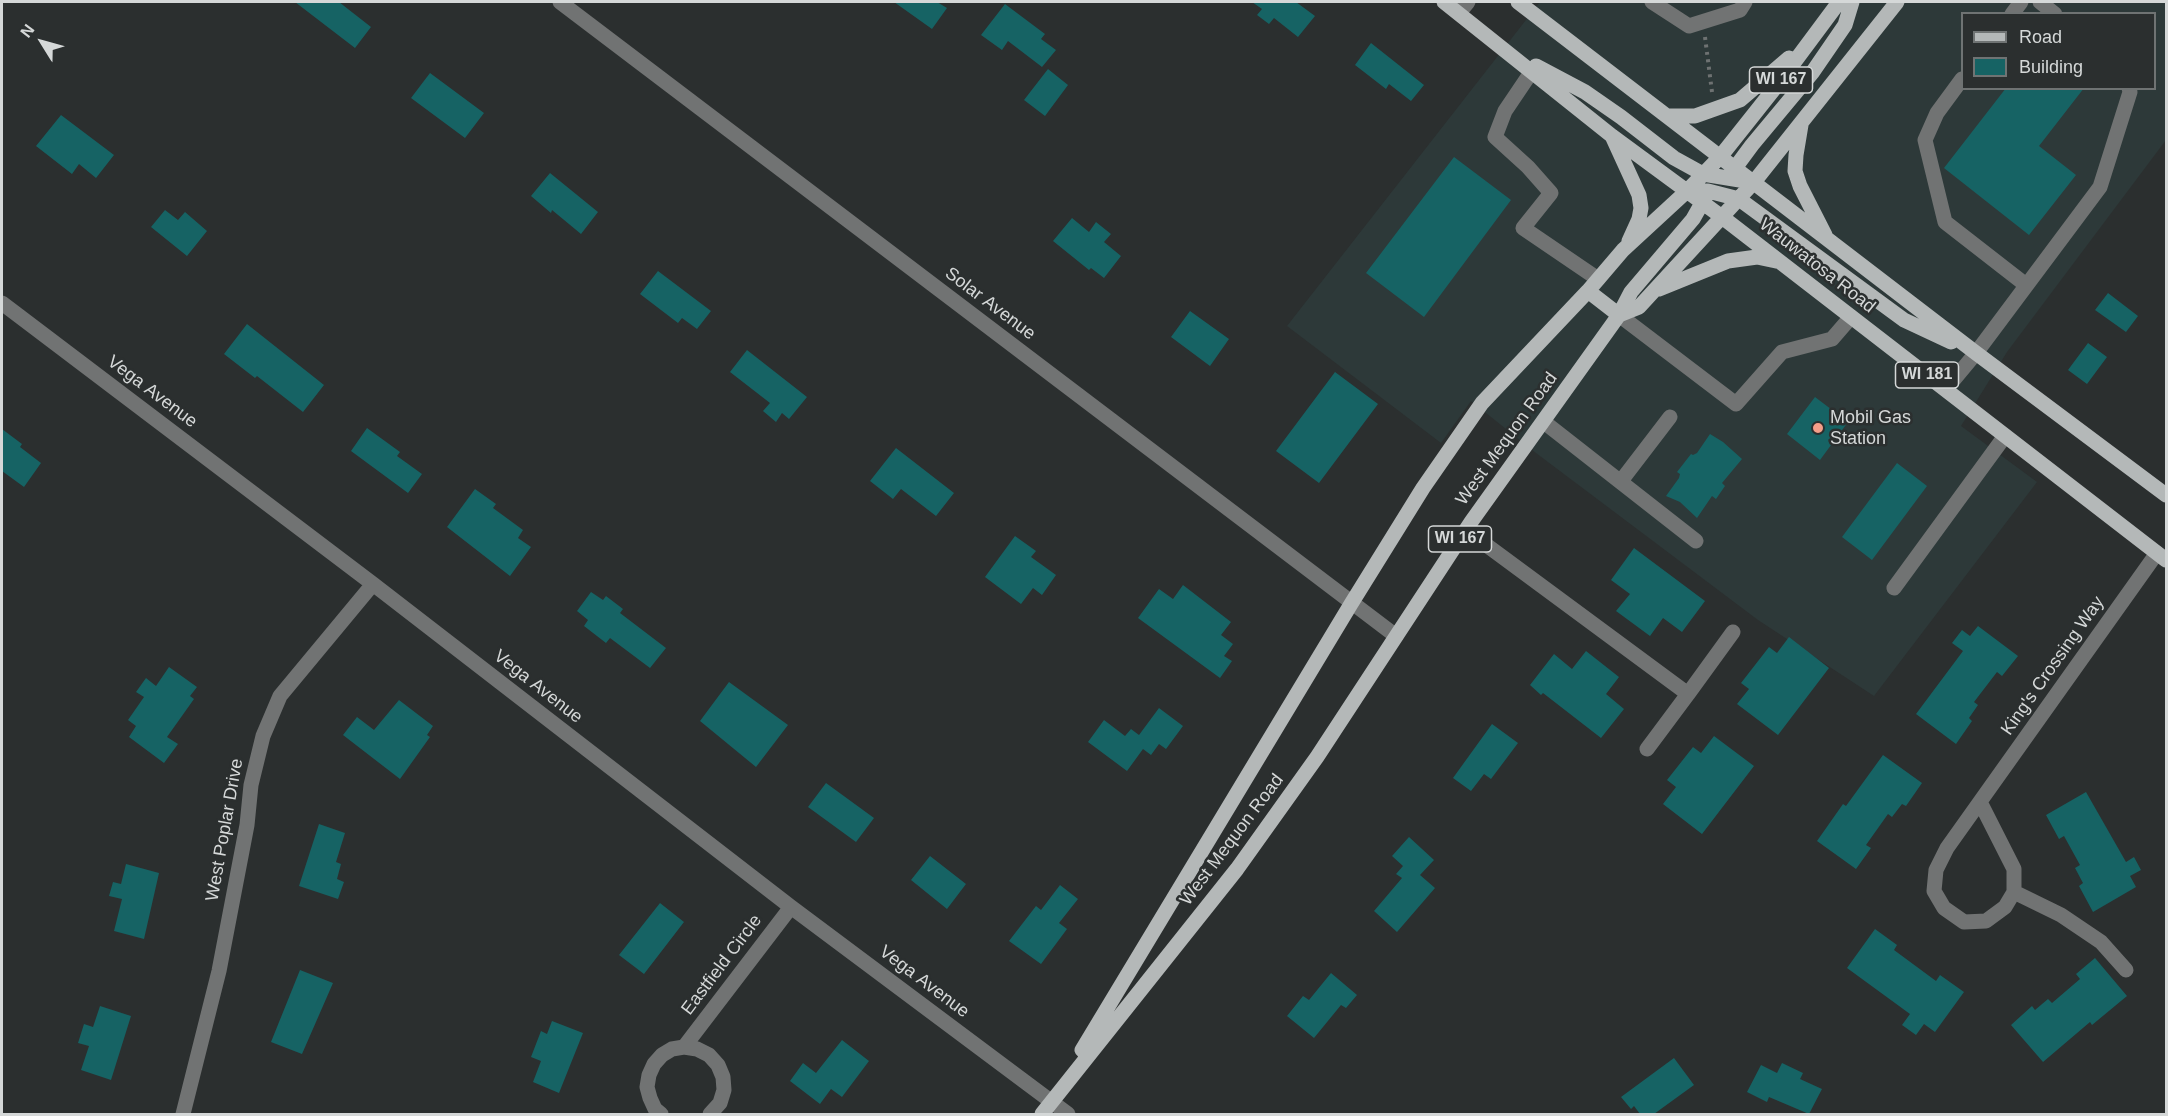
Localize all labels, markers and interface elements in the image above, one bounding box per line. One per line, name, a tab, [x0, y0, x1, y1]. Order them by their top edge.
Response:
north arrow	[12, 12, 72, 72]
legend	[1961, 12, 2156, 90]
text: N	[17, 21, 37, 41]
text: Road	[2019, 27, 2062, 47]
text: Building	[2019, 57, 2083, 77]
road number: WI 167	[1750, 67, 1812, 93]
street label: Wauwatosa Road	[1755, 214, 1879, 318]
street label: Solar Avenue	[940, 263, 1040, 345]
street label: Vega Avenue	[103, 351, 201, 433]
road number: WI 181	[1896, 362, 1958, 388]
street label: West Mequon Road	[1452, 368, 1562, 510]
place label: Mobil Gas Station	[1830, 407, 1911, 450]
marker: Mobil Gas Station	[1811, 421, 1825, 435]
road number: WI 167	[1428, 526, 1492, 552]
street label: King's Crossing Way	[1997, 592, 2109, 740]
street label: Vega Avenue	[489, 646, 587, 728]
street label: West Poplar Drive	[202, 757, 248, 903]
street label: West Mequon Road	[1176, 770, 1288, 910]
street label: Eastfield Circle	[677, 911, 767, 1019]
street label: Vega Avenue	[875, 941, 973, 1023]

